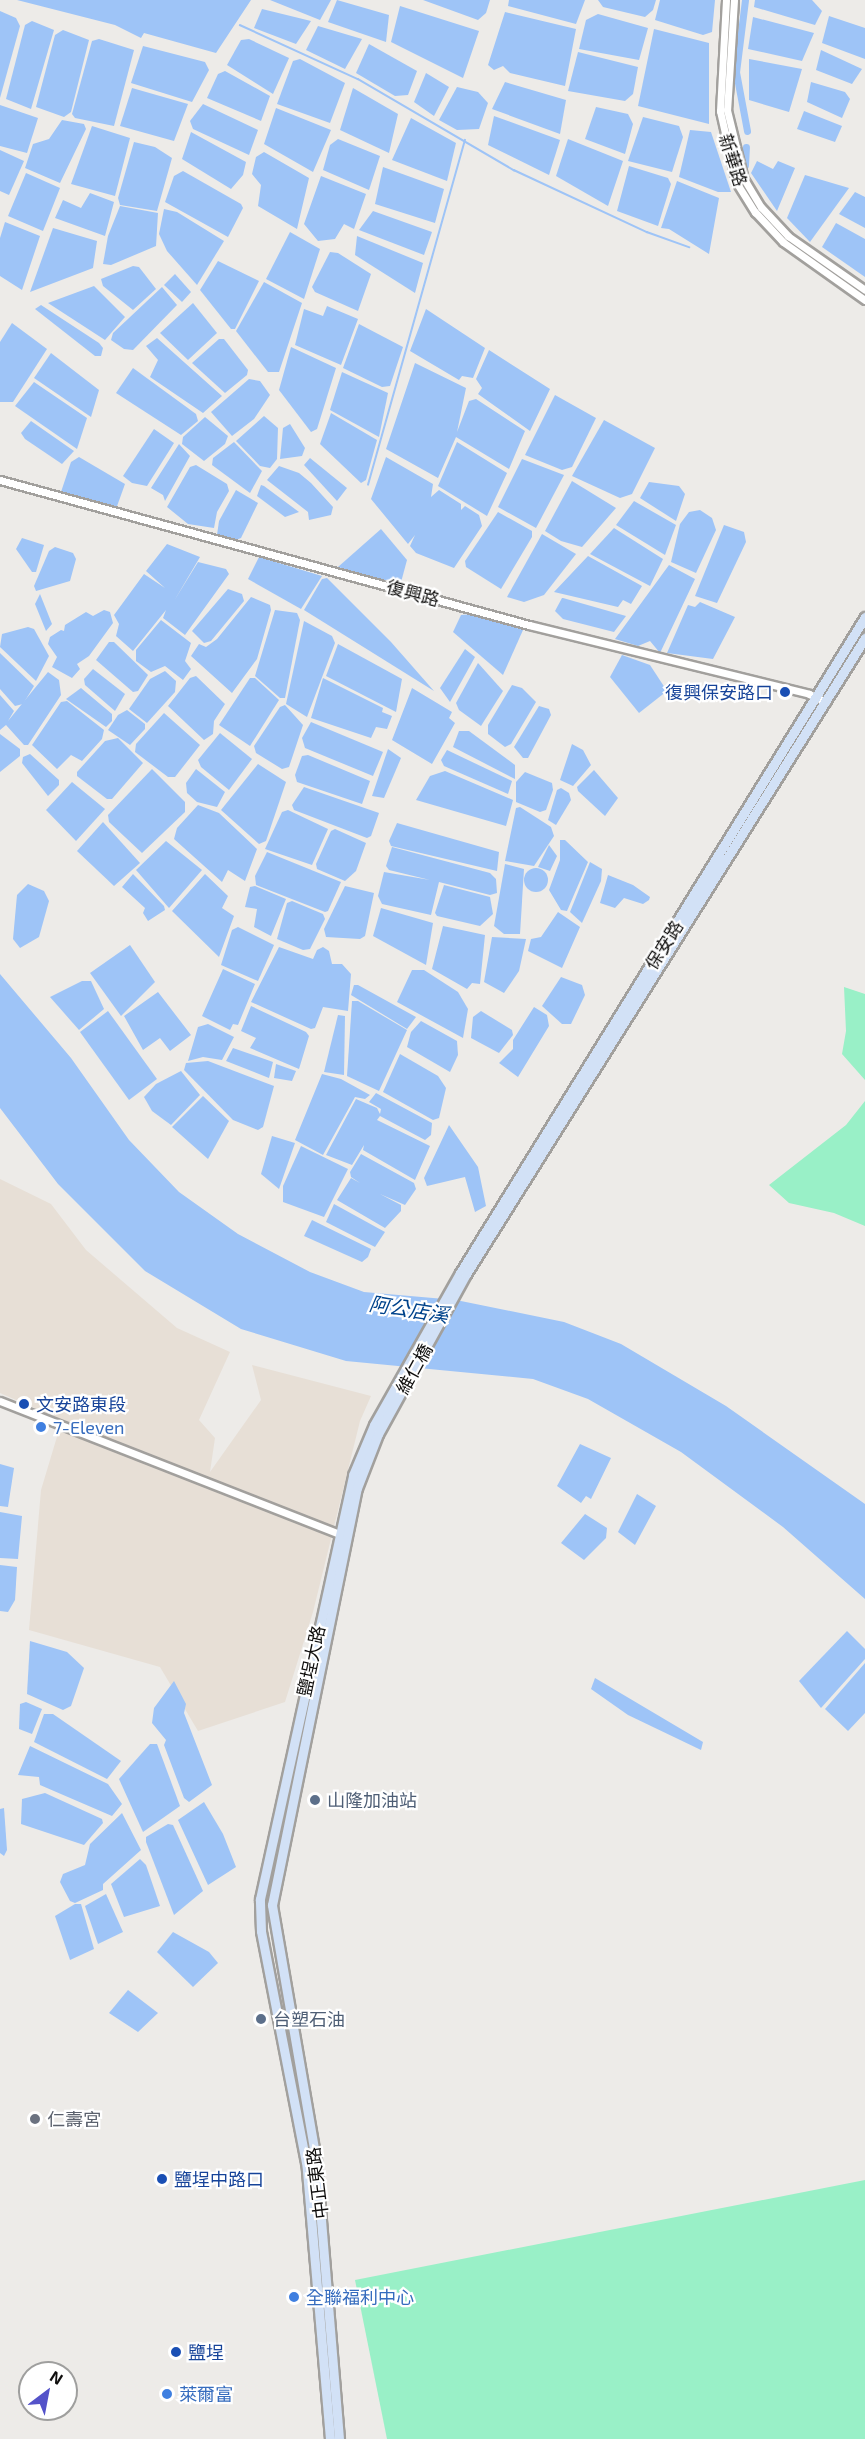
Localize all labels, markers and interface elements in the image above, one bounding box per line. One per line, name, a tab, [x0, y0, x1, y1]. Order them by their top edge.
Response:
street label: 新華路	[714, 131, 752, 189]
street label: 復興路	[384, 576, 442, 610]
place label: 復興保安路口	[665, 681, 773, 703]
marker: 復興保安路口	[778, 685, 792, 699]
street label: 保安路	[641, 916, 687, 974]
water label: 阿公店溪	[368, 1291, 450, 1327]
street label: 維仁橋	[391, 1340, 437, 1398]
place label: 文安路東段	[36, 1393, 126, 1415]
marker: 文安路東段	[17, 1397, 31, 1411]
place label: 7-Eleven	[53, 1416, 125, 1438]
marker: 7-Eleven	[34, 1420, 48, 1434]
street label: 鹽埕大路	[293, 1624, 329, 1698]
place label: 山隆加油站	[327, 1789, 417, 1811]
marker: 山隆加油站	[308, 1793, 322, 1807]
place label: 台塑石油	[273, 2008, 345, 2030]
marker: 台塑石油	[254, 2012, 268, 2026]
place label: 仁壽宮	[47, 2108, 101, 2130]
marker: 仁壽宮	[28, 2112, 42, 2126]
street label: 中正東路	[302, 2146, 332, 2220]
place label: 鹽埕中路口	[174, 2168, 264, 2190]
marker: 鹽埕中路口	[155, 2172, 169, 2186]
place label: 全聯福利中心	[306, 2286, 414, 2308]
marker: 全聯福利中心	[287, 2290, 301, 2304]
place label: 鹽埕	[188, 2341, 224, 2363]
marker: 鹽埕	[169, 2345, 183, 2359]
north arrow	[18, 2361, 78, 2421]
text: N	[47, 2366, 67, 2388]
place label: 萊爾富	[179, 2383, 233, 2405]
marker: 萊爾富	[160, 2387, 174, 2401]

